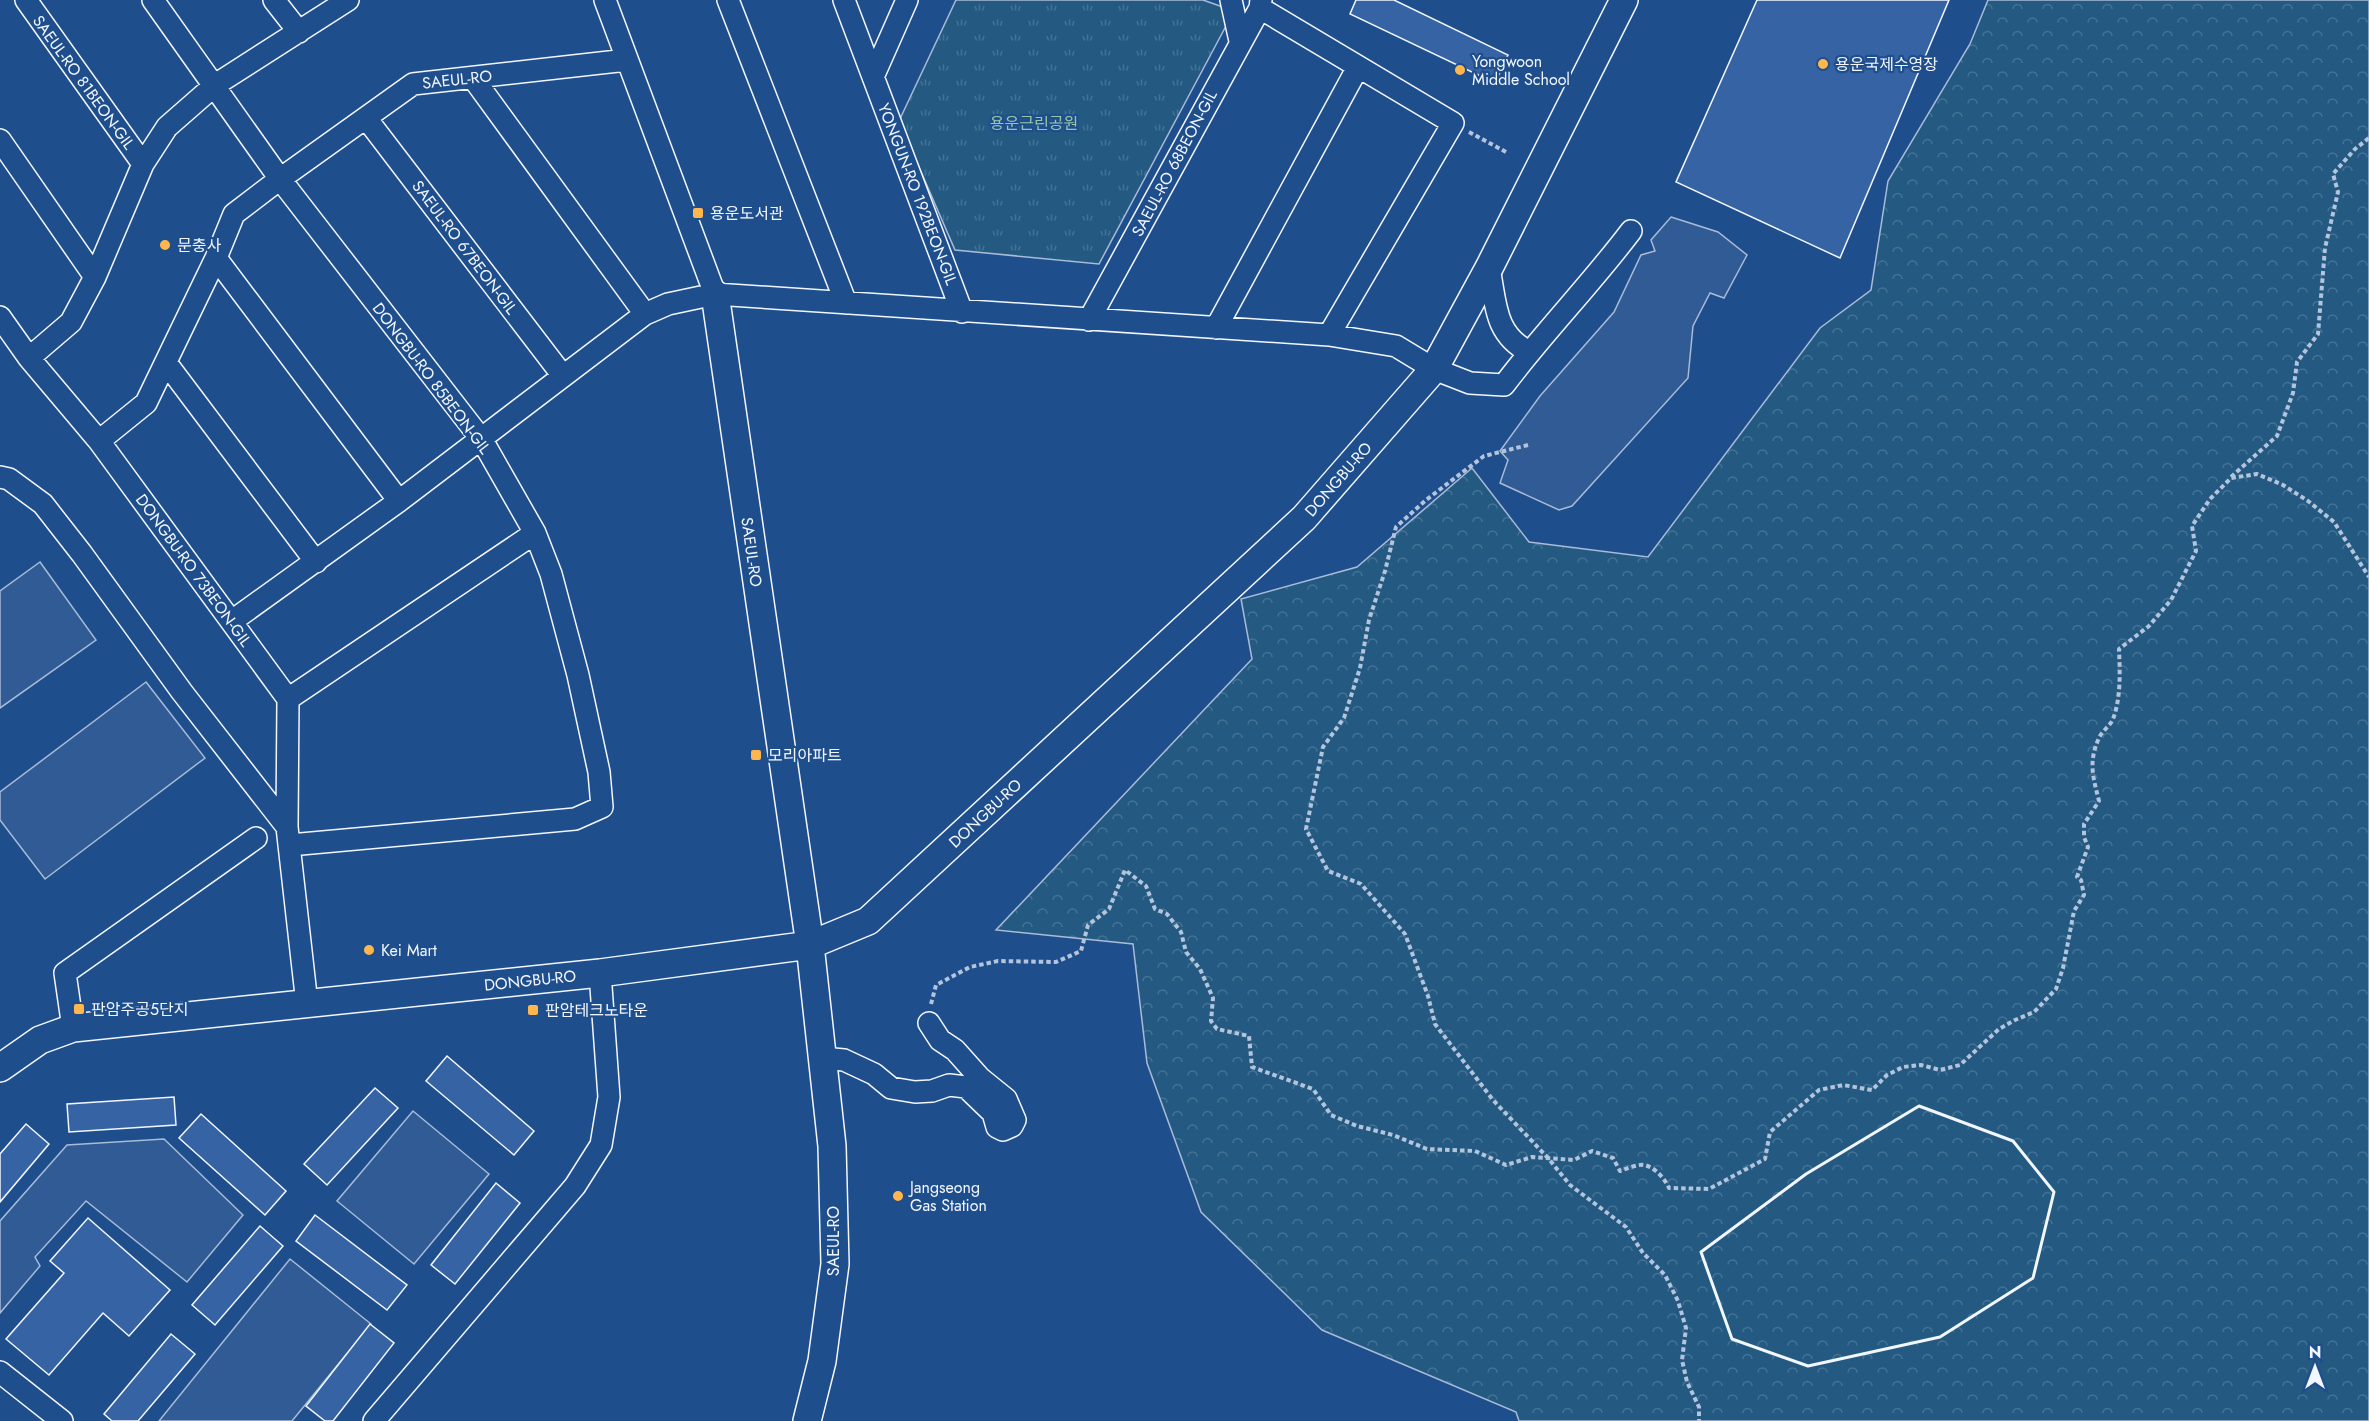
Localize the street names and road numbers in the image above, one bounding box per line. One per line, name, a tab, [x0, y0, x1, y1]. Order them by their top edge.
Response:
street label: SAEUL-RO 81BEON-GIL	[27, 11, 141, 155]
street label: SAEUL-RO	[421, 64, 493, 95]
street label: SAEUL-RO 68BEON-GIL	[1126, 85, 1223, 240]
street label: YONGUN-RO 192BEON-GIL	[872, 100, 963, 289]
street label: SAEUL-RO 67BEON-GIL	[407, 176, 523, 320]
street label: DONGBU-RO 85BEON-GIL	[367, 298, 497, 460]
street label: DONGBU-RO	[1299, 437, 1377, 522]
street label: DONGBU-RO 73BEON-GIL	[130, 489, 257, 652]
street label: SAEUL-RO	[735, 516, 768, 588]
street label: DONGBU-RO	[944, 774, 1027, 853]
street label: DONGBU-RO	[483, 964, 577, 997]
street label: SAEUL-RO	[822, 1206, 845, 1276]

